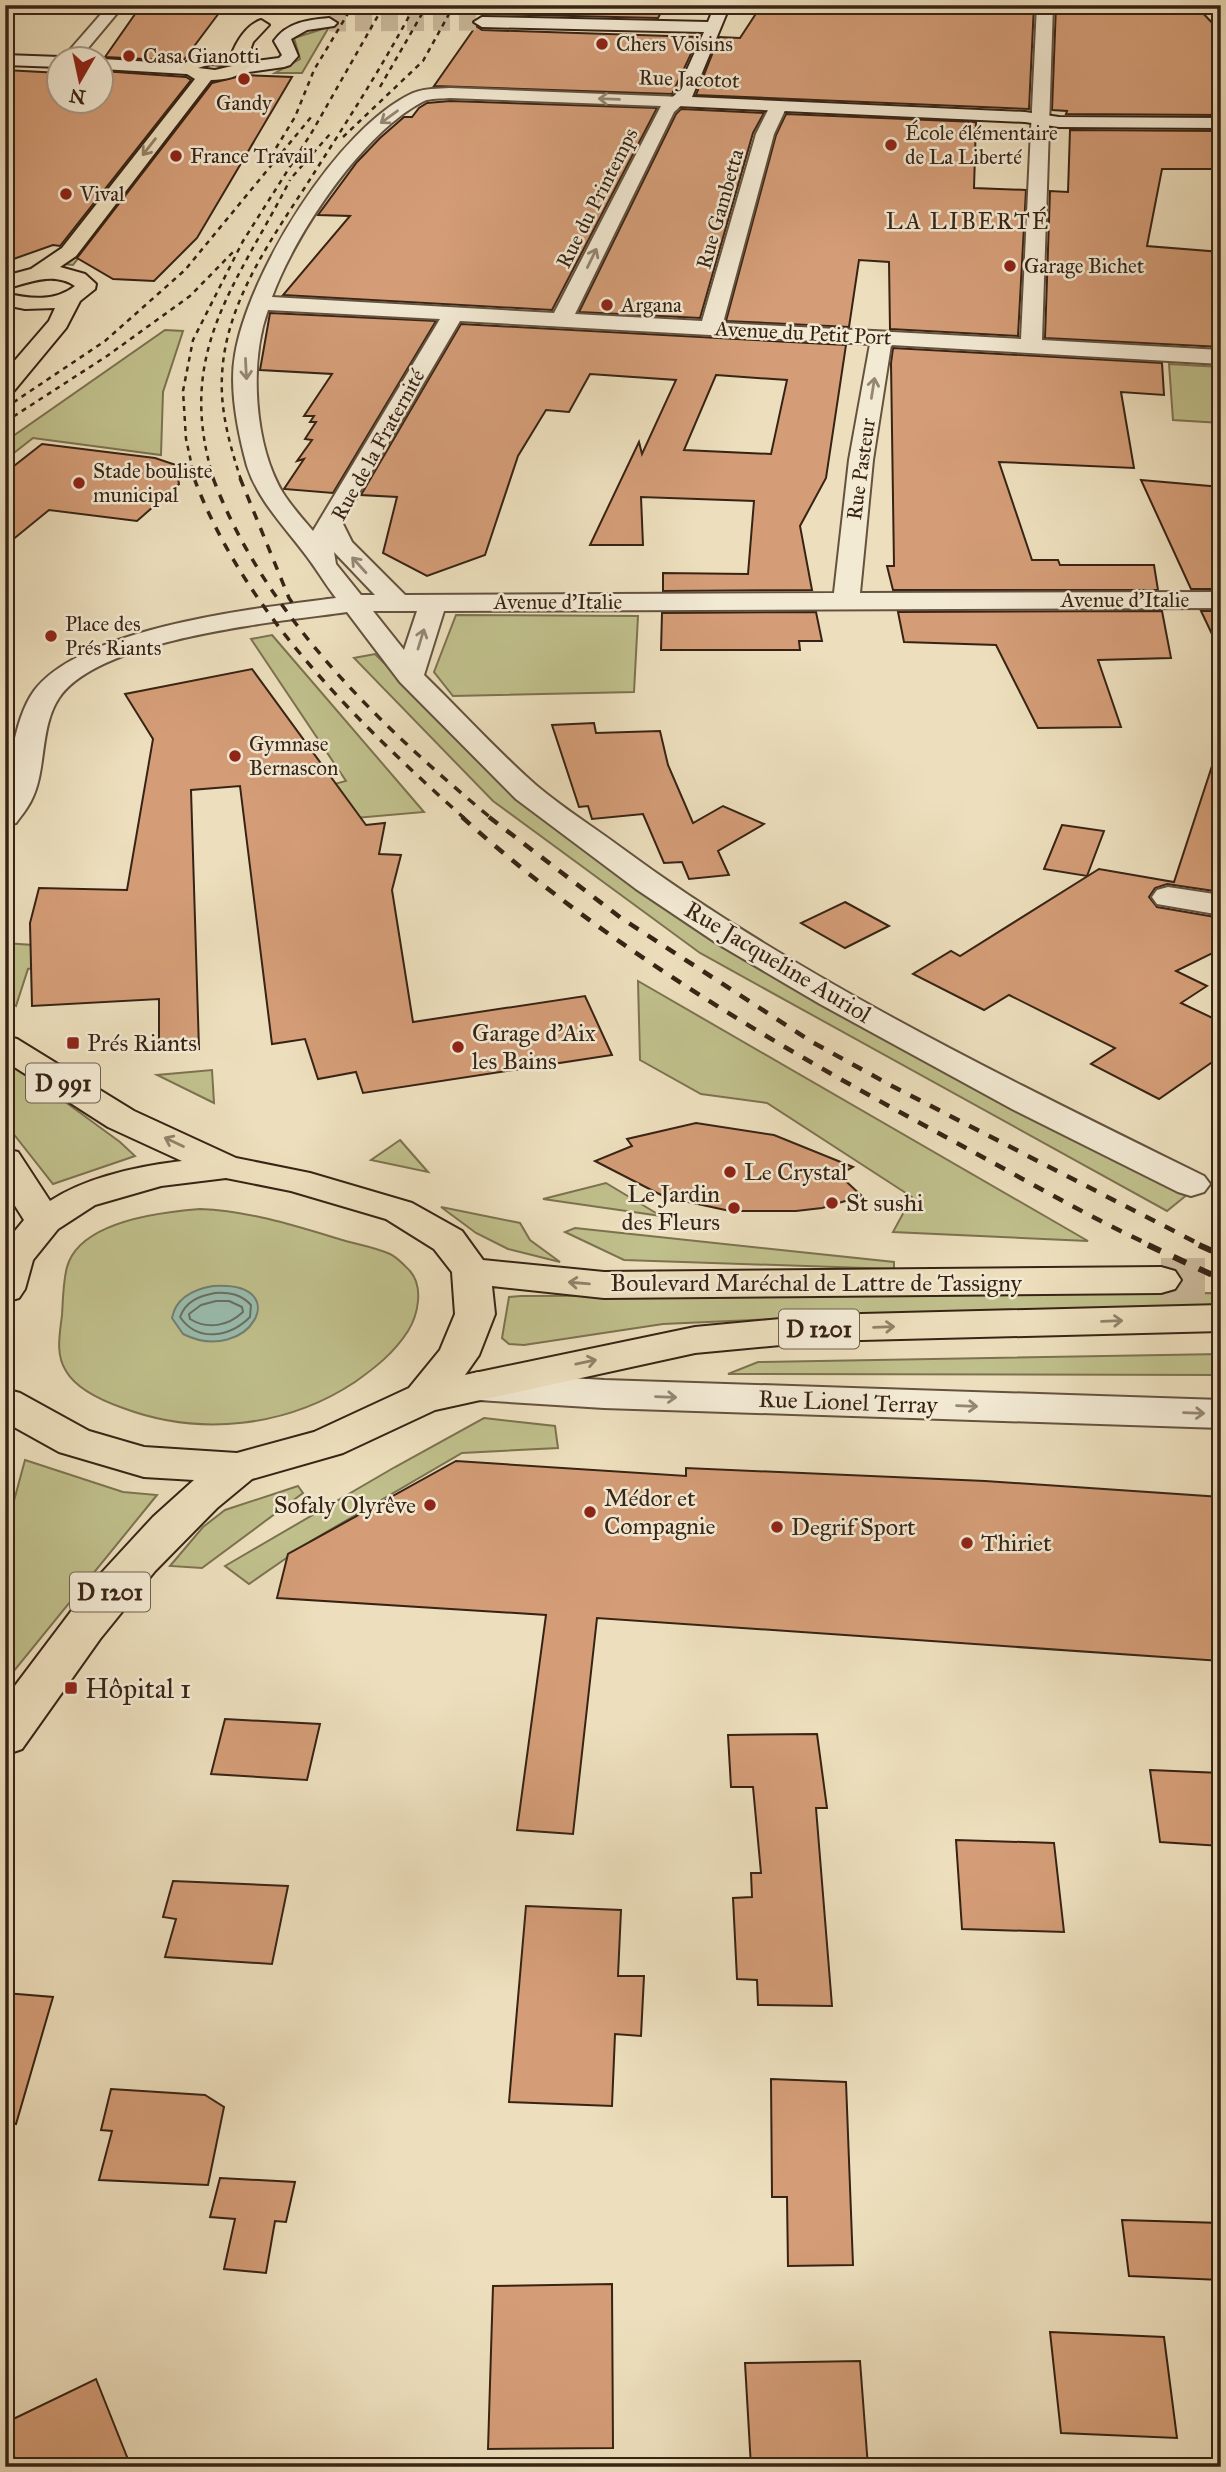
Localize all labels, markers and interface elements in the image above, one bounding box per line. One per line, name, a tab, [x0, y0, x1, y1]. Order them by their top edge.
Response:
place label: Chers Voisins	[616, 31, 733, 57]
marker: Chers Voisins	[594, 36, 610, 52]
place label: Casa Gianotti	[143, 43, 260, 69]
north arrow	[46, 46, 116, 116]
marker: Casa Gianotti	[121, 48, 137, 64]
street label: Rue Jacotot	[638, 64, 741, 94]
marker: Gandy	[236, 71, 252, 87]
text: N	[68, 84, 87, 109]
place label: Gandy	[216, 90, 273, 116]
one-way arrow	[598, 92, 621, 105]
one-way arrow	[380, 110, 399, 125]
place label: École élémentaire de La Liberté	[905, 119, 1058, 170]
street label: Rue du Printemps	[550, 123, 644, 273]
one-way arrow	[142, 137, 157, 156]
marker: École élémentaire de La Liberté	[883, 137, 899, 153]
place label: France Travail	[190, 143, 315, 169]
street label: Rue Gambetta	[690, 146, 750, 272]
marker: France Travail	[168, 148, 184, 164]
place label: Vival	[79, 181, 125, 207]
marker: Vival	[58, 186, 74, 202]
district label: LA LIBERTÉ	[886, 206, 1050, 235]
one-way arrow	[586, 248, 600, 269]
place label: Garage Bichet	[1024, 253, 1145, 279]
marker: Garage Bichet	[1002, 258, 1018, 274]
place label: Argana	[620, 292, 682, 318]
marker: Argana	[599, 297, 615, 313]
street label: Avenue du Petit Port	[713, 315, 892, 351]
one-way arrow	[239, 357, 252, 380]
street label: Rue de la Fraternité	[326, 364, 430, 525]
one-way arrow	[867, 377, 880, 400]
street label: Rue Pasteur	[841, 416, 881, 522]
place label: Stade bouliste municipal	[93, 458, 213, 508]
marker: Stade bouliste municipal	[71, 475, 87, 491]
one-way arrow	[351, 556, 367, 574]
street label: Avenue d'Italie	[1060, 587, 1189, 613]
street label: Avenue d'Italie	[493, 589, 622, 615]
place label: Place des Prés Riants	[65, 611, 161, 661]
marker: Place des Prés Riants	[43, 628, 59, 644]
one-way arrow	[416, 628, 429, 650]
place label: Gymnase Bernascon	[249, 731, 338, 781]
marker: Gymnase Bernascon	[227, 748, 243, 764]
street label: Rue Jacqueline Auriol	[679, 894, 877, 1030]
place label: Garage d'Aix les Bains	[472, 1018, 596, 1076]
place label: Prés Riants	[87, 1028, 197, 1058]
marker: Prés Riants	[65, 1035, 81, 1051]
marker: Garage d'Aix les Bains	[450, 1039, 466, 1055]
road number: D 991	[26, 1064, 100, 1102]
one-way arrow	[164, 1135, 185, 1149]
place label: Le Crystal	[744, 1157, 848, 1187]
marker: Le Crystal	[722, 1164, 738, 1180]
place label: Le Jardin des Fleurs	[621, 1179, 720, 1237]
place label: St sushi	[846, 1188, 924, 1218]
marker: St sushi	[824, 1195, 840, 1211]
marker: Le Jardin des Fleurs	[726, 1200, 742, 1216]
street label: Boulevard Maréchal de Lattre de Tassigny	[610, 1268, 1022, 1298]
one-way arrow	[568, 1276, 590, 1289]
road number: D 1201	[779, 1310, 859, 1348]
one-way arrow	[1100, 1314, 1123, 1327]
one-way arrow	[873, 1320, 896, 1333]
one-way arrow	[574, 1355, 597, 1369]
street label: Rue Lionel Terray	[758, 1384, 939, 1420]
one-way arrow	[654, 1390, 677, 1403]
one-way arrow	[955, 1399, 978, 1412]
one-way arrow	[1182, 1406, 1205, 1419]
place label: Médor et Compagnie	[604, 1483, 716, 1541]
place label: Sofaly Olyrêve	[274, 1490, 416, 1520]
marker: Sofaly Olyrêve	[422, 1497, 438, 1513]
marker: Médor et Compagnie	[582, 1504, 598, 1520]
place label: Degrif Sport	[791, 1512, 916, 1542]
marker: Degrif Sport	[769, 1519, 785, 1535]
place label: Thiriet	[981, 1528, 1052, 1558]
marker: Thiriet	[959, 1535, 975, 1551]
road number: D 1201	[70, 1572, 150, 1611]
place label: Hôpital 1	[85, 1671, 191, 1706]
marker: Hôpital 1	[63, 1680, 79, 1696]

